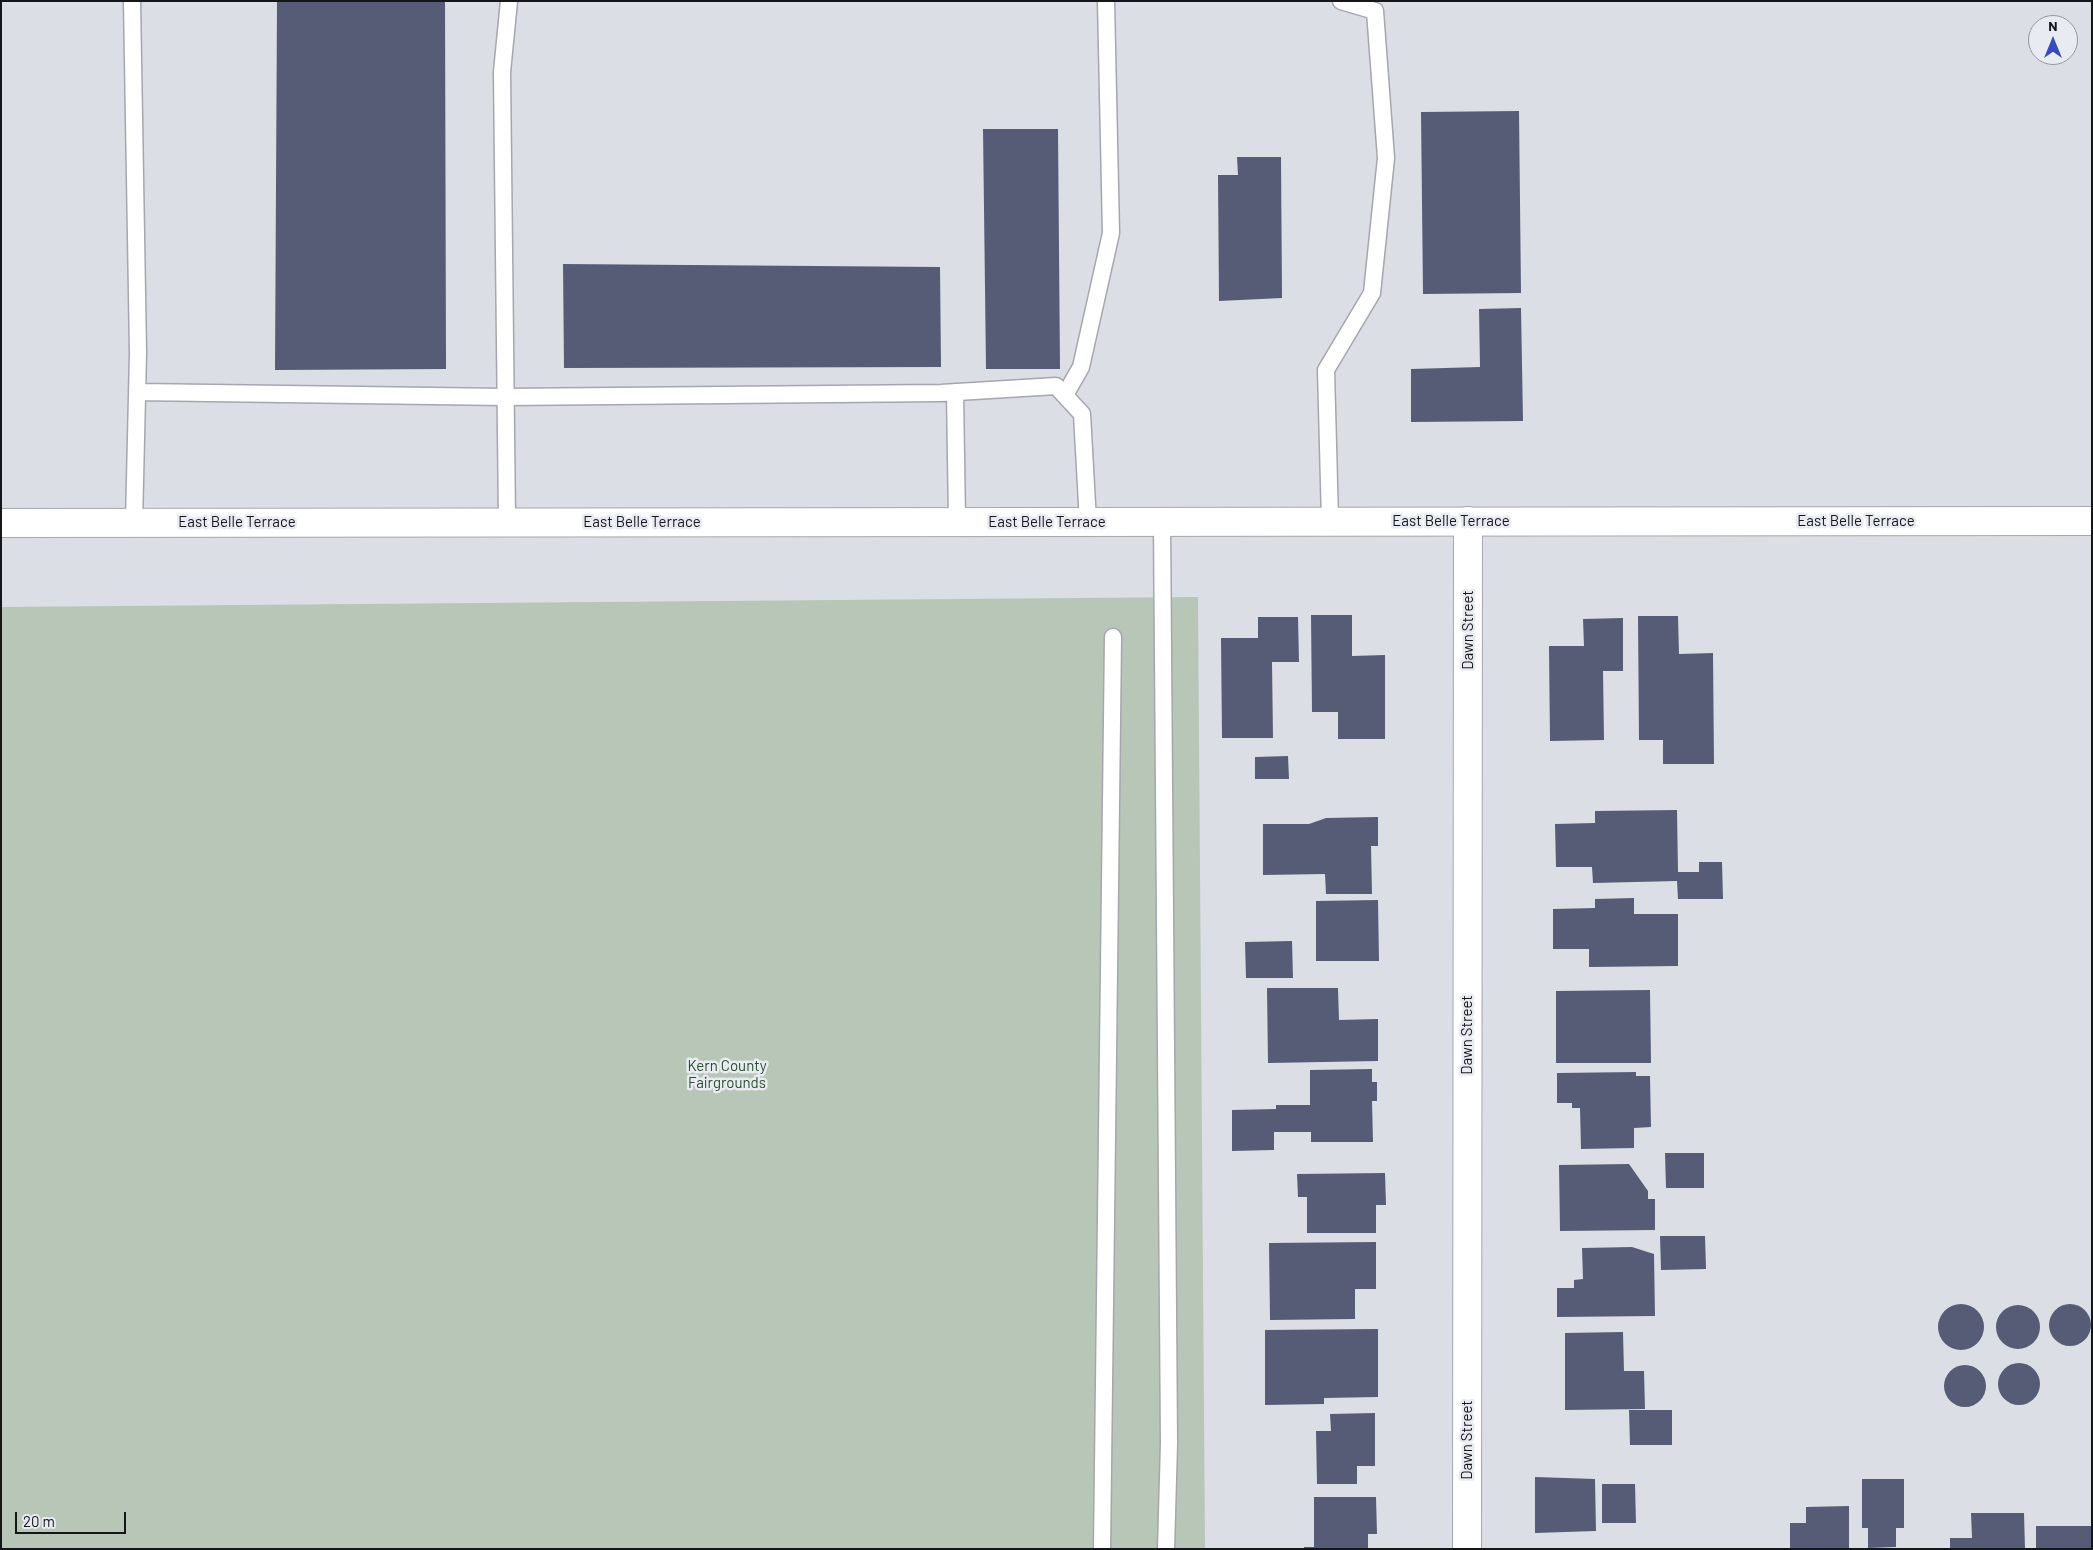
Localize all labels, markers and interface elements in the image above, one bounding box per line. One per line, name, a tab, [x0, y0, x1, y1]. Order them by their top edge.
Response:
north arrow	[2028, 15, 2078, 65]
text: N	[2048, 17, 2058, 34]
street label: East Belle Terrace	[1392, 512, 1510, 530]
street label: East Belle Terrace	[1797, 512, 1915, 530]
street label: East Belle Terrace	[178, 513, 296, 531]
street label: East Belle Terrace	[583, 513, 701, 531]
street label: East Belle Terrace	[988, 513, 1106, 531]
street label: Dawn Street	[1459, 590, 1477, 670]
street label: Dawn Street	[1458, 995, 1476, 1075]
park label: Kern County Fairgrounds	[687, 1057, 767, 1092]
street label: Dawn Street	[1458, 1400, 1476, 1480]
scale bar	[18, 1502, 129, 1534]
text: 20 m	[23, 1512, 55, 1530]

